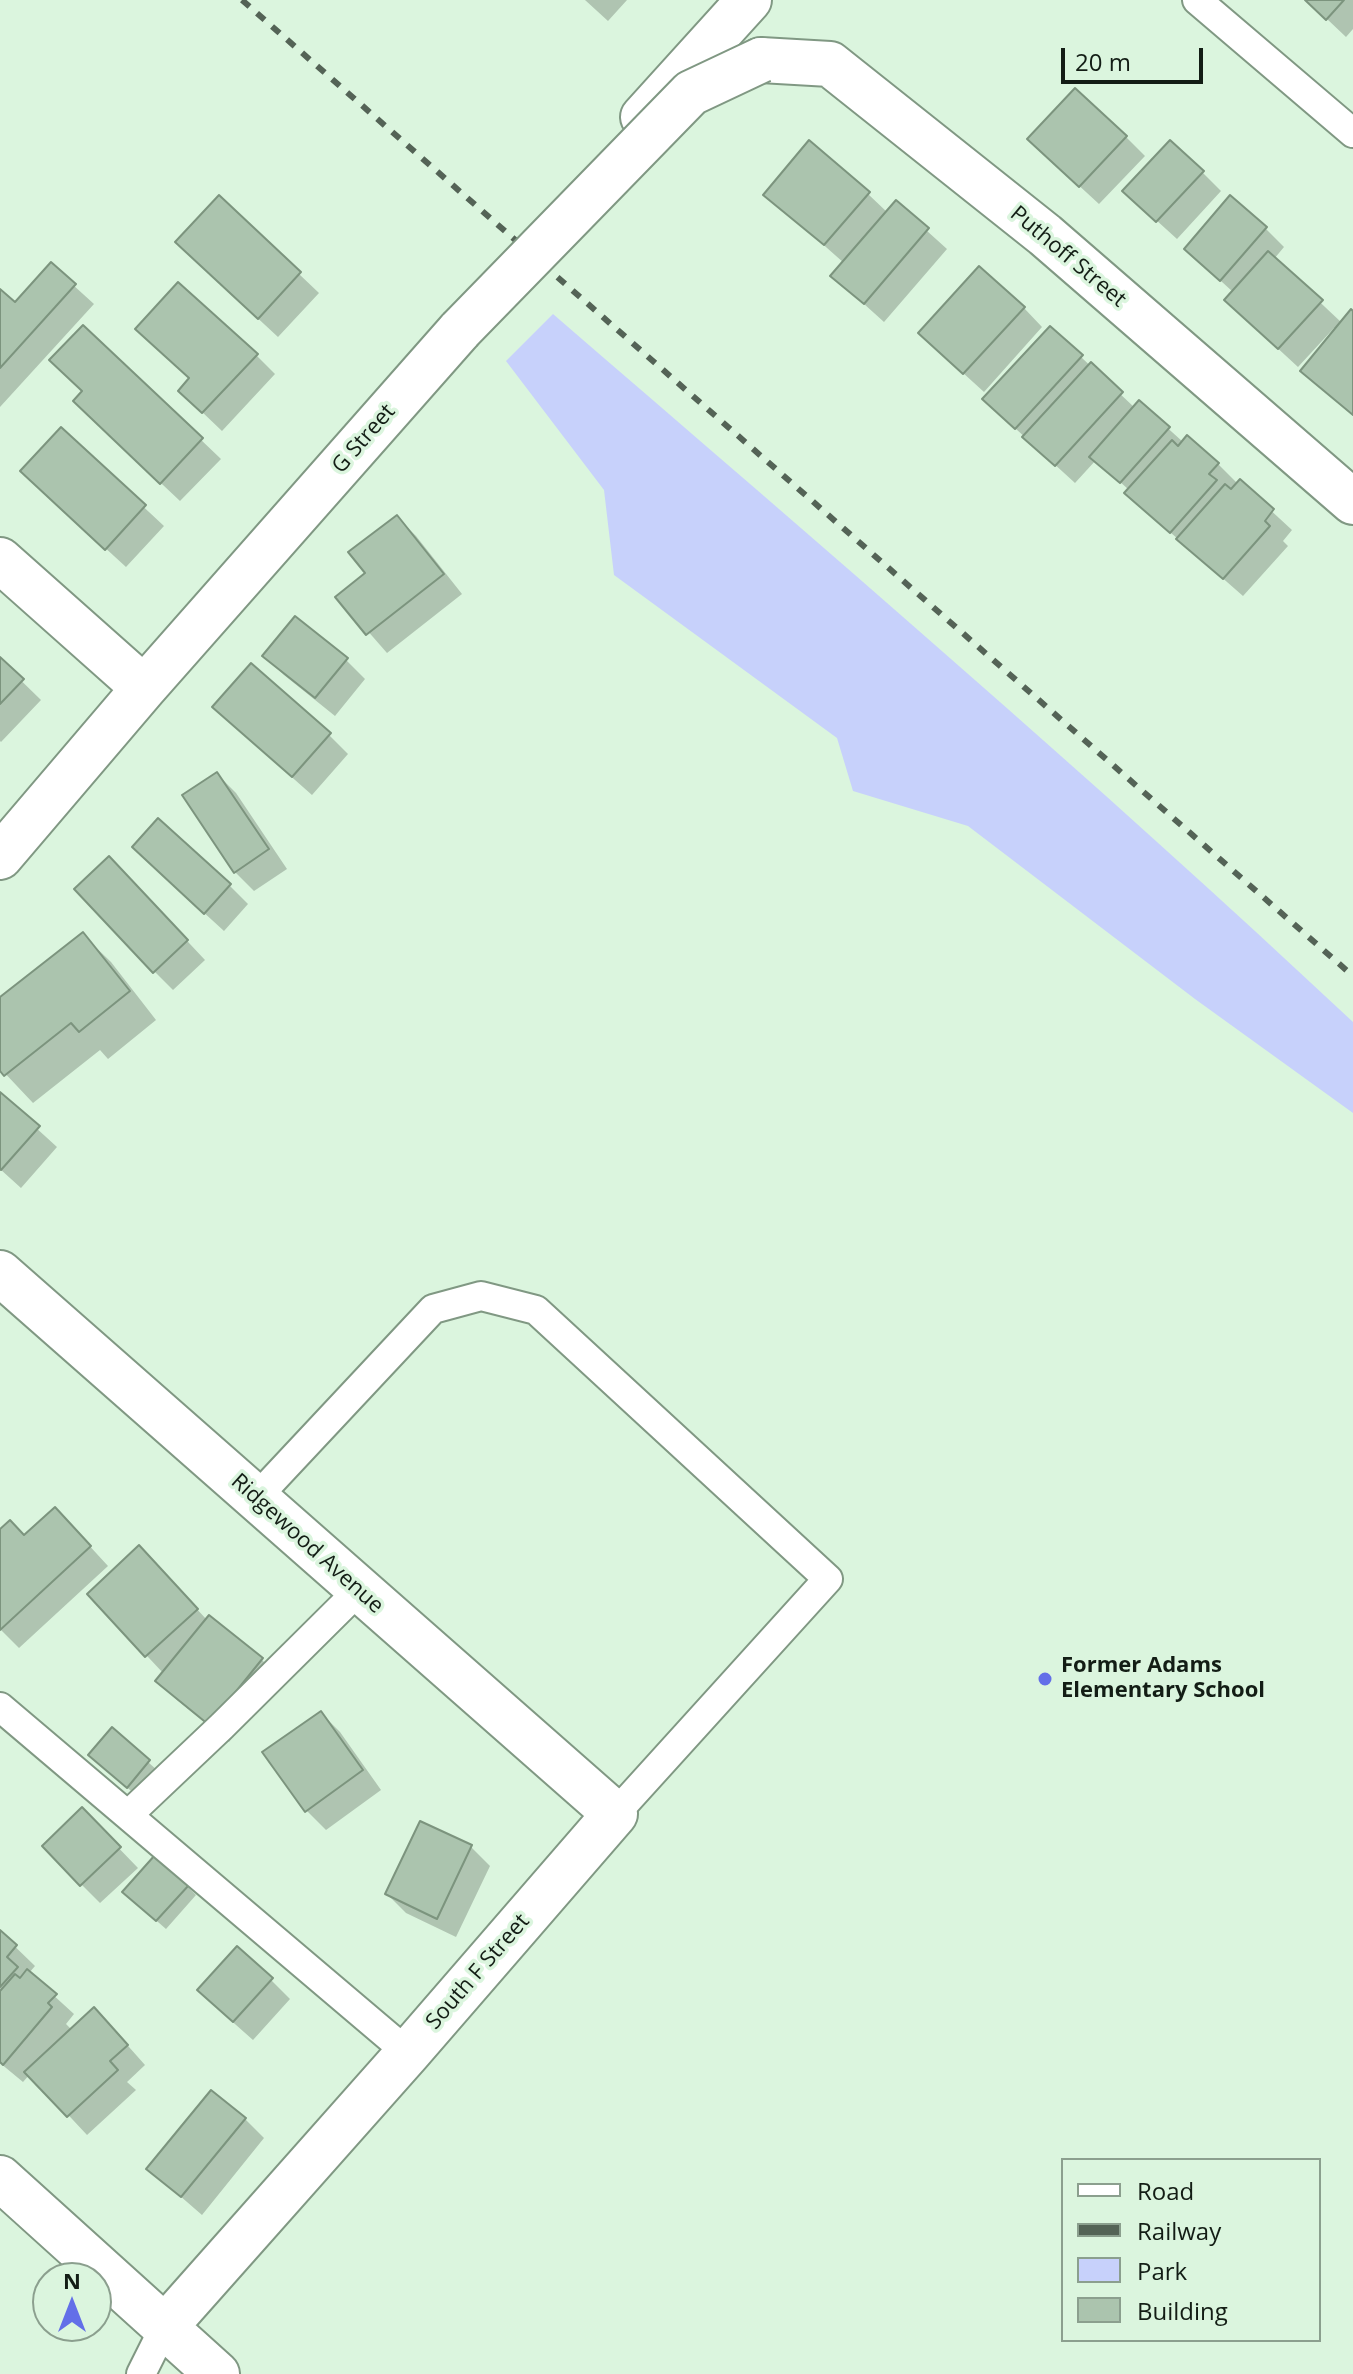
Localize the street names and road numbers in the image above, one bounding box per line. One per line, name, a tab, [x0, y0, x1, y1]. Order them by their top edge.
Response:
street label: Puthoff Street	[1005, 201, 1131, 313]
street label: G Street	[327, 399, 401, 479]
street label: Ridgewood Avenue	[225, 1469, 389, 1619]
street label: South F Street	[421, 1909, 535, 2035]

